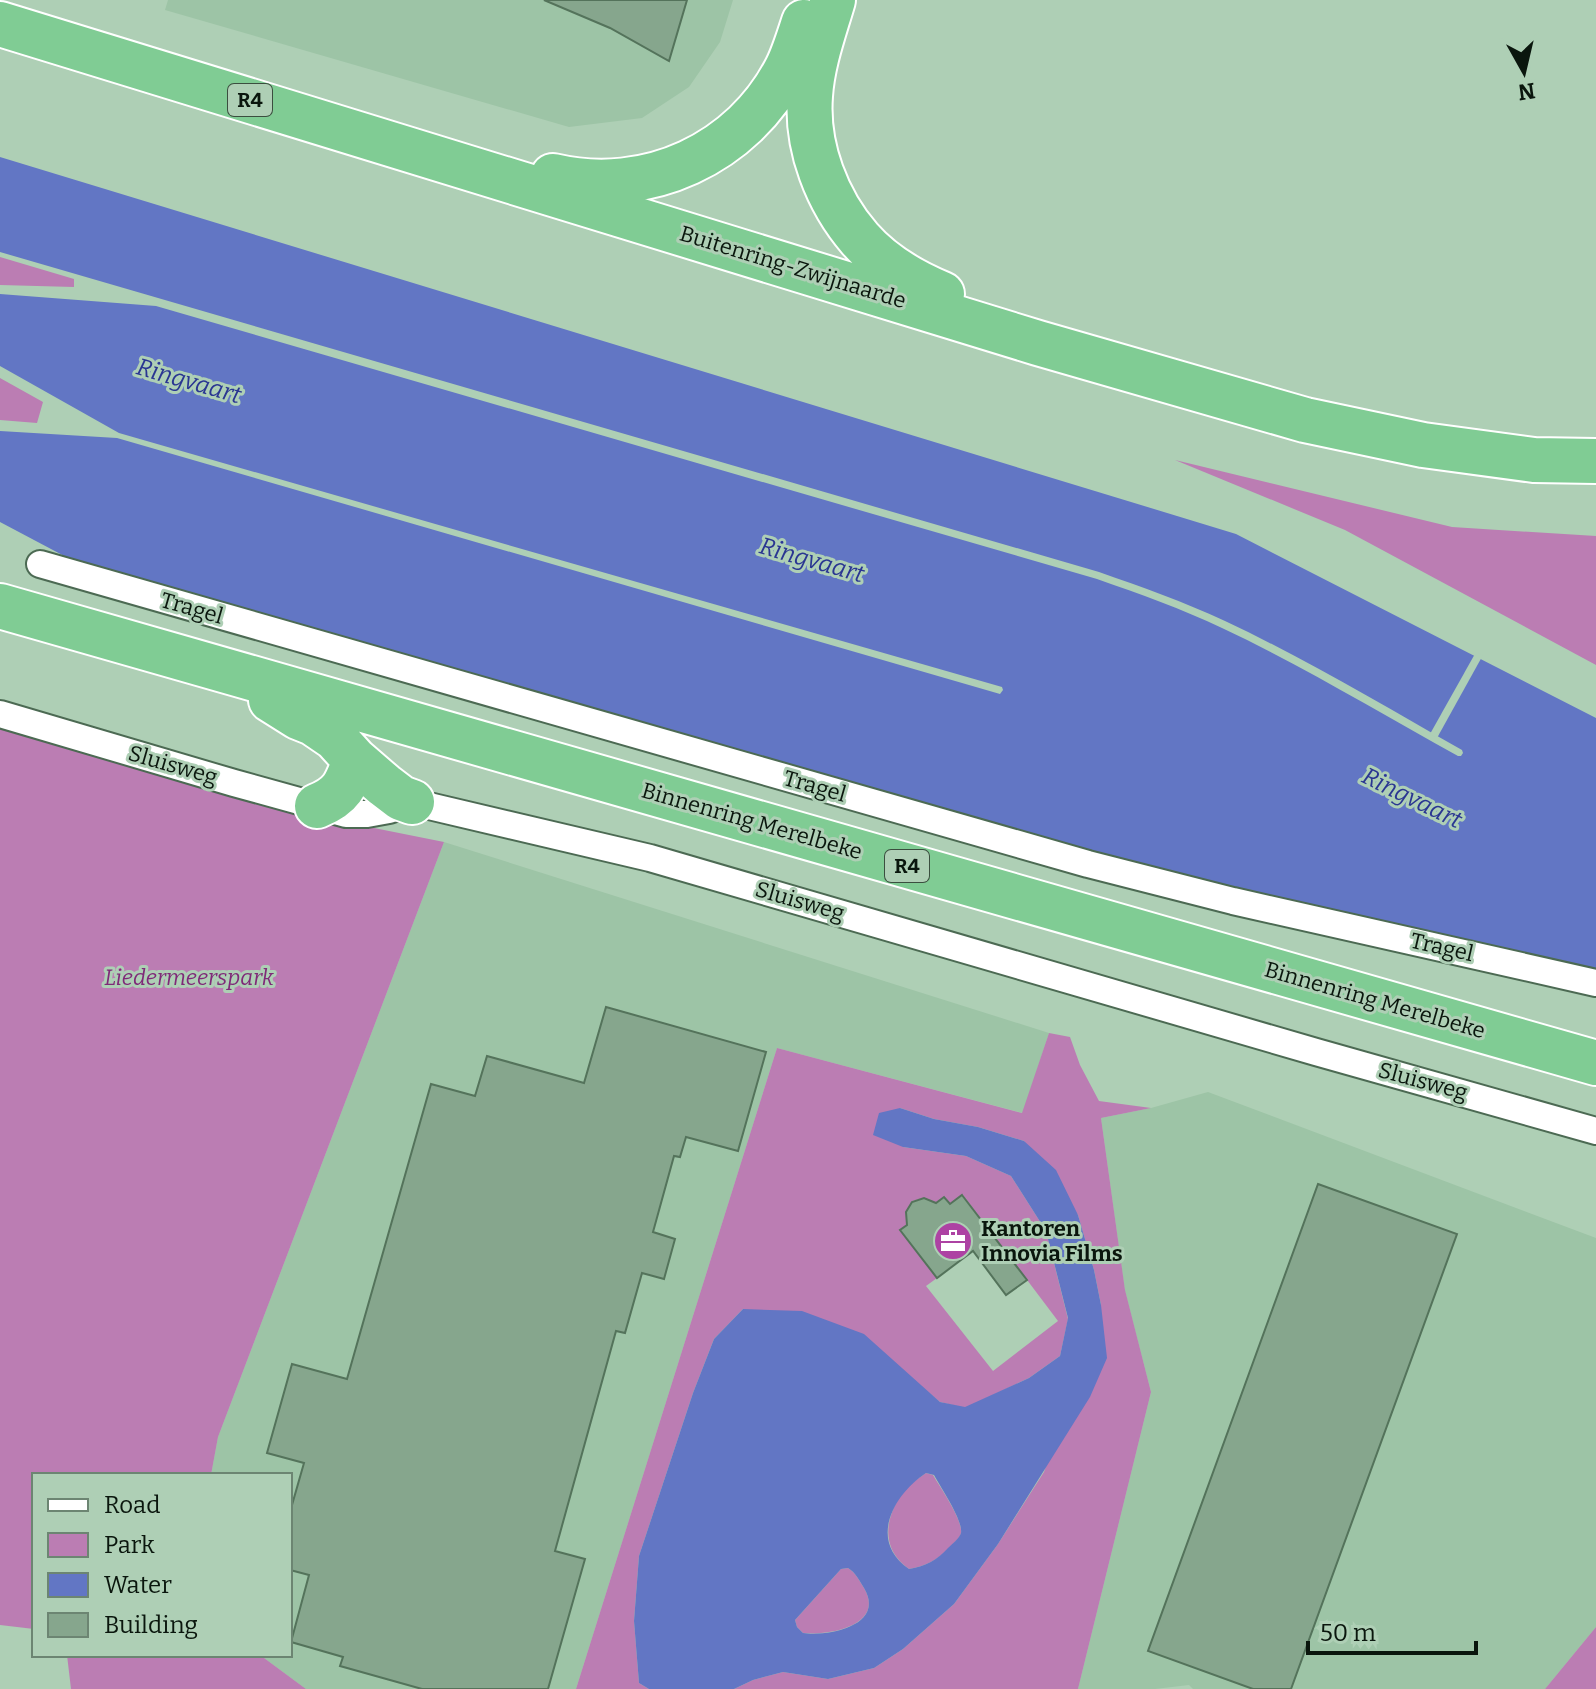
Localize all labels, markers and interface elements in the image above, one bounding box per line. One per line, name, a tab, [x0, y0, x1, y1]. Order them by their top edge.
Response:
north arrow	[1484, 32, 1564, 112]
text: N	[1516, 77, 1537, 106]
road number: R4	[228, 84, 272, 116]
street label: Buitenring-Zwijnaarde	[677, 220, 909, 314]
water label: Ringvaart	[133, 353, 245, 409]
water label: Ringvaart	[756, 532, 868, 588]
street label: Tragel	[158, 586, 226, 630]
street label: Sluisweg	[125, 739, 221, 791]
water label: Ringvaart	[1358, 762, 1467, 834]
street label: Tragel	[781, 764, 849, 808]
street label: Binnenring Merelbeke	[639, 777, 865, 865]
road number: R4	[885, 850, 929, 882]
street label: Sluisweg	[752, 875, 848, 927]
street label: Tragel	[1408, 927, 1476, 967]
street label: Binnenring Merelbeke	[1262, 956, 1488, 1044]
park label: Liedermeerspark	[104, 964, 275, 991]
street label: Sluisweg	[1375, 1056, 1471, 1106]
place label: Kantoren Innovia Films	[981, 1215, 1123, 1267]
office icon: Kantoren Innovia Films	[932, 1220, 974, 1262]
legend	[32, 1473, 292, 1657]
text: Road	[104, 1491, 160, 1519]
text: Park	[104, 1531, 155, 1559]
text: Water	[104, 1571, 172, 1599]
scale bar	[1308, 1605, 1476, 1655]
text: Building	[104, 1611, 198, 1639]
text: 50 m	[1320, 1619, 1376, 1647]

